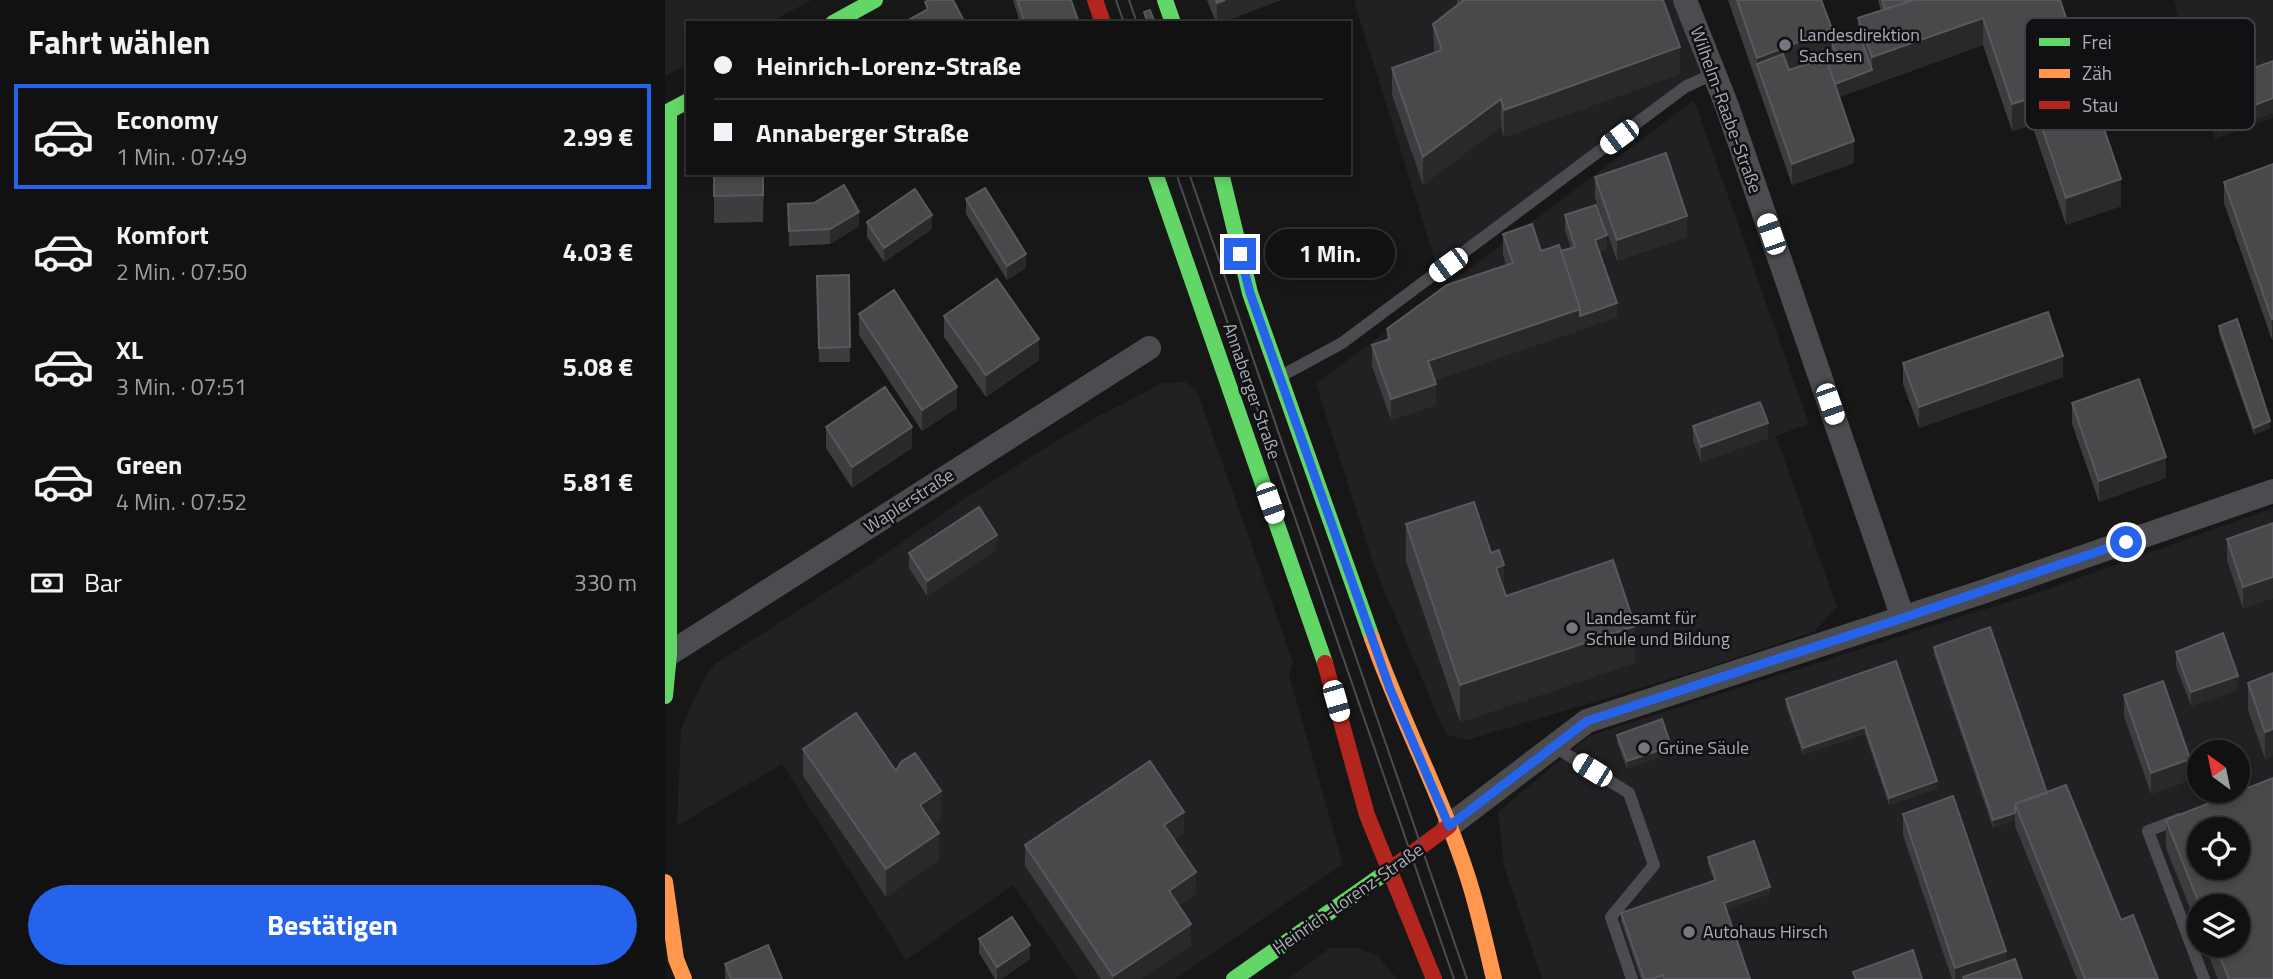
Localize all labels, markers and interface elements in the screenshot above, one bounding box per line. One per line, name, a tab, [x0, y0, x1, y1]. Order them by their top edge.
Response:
text: Fahrt wählen	[28, 18, 211, 66]
legend	[2025, 18, 2255, 130]
place label: Landesdirektion Sachsen	[1799, 21, 1920, 69]
street label: Wilhelm-Raabe-Straße	[1684, 23, 1769, 197]
text: Frei	[2082, 27, 2112, 56]
marker: Landesdirektion Sachsen	[1777, 37, 1793, 53]
text: Heinrich-Lorenz-Straße	[756, 46, 1021, 85]
text: Zäh	[2082, 58, 2112, 87]
text: Stau	[2082, 90, 2118, 119]
text: Economy	[116, 100, 218, 139]
icon: car	[32, 105, 95, 168]
text: Annaberger Straße	[756, 113, 969, 152]
car	[1596, 116, 1643, 158]
text: 2.99 €	[562, 117, 633, 156]
text: 1 Min. · 07:49	[116, 139, 247, 174]
car	[1755, 211, 1788, 257]
text: Komfort	[116, 215, 209, 254]
icon: car	[32, 220, 95, 283]
callout: 1 Min.	[1265, 230, 1394, 278]
text: 4.03 €	[562, 232, 633, 271]
text: 1 Min.	[1299, 236, 1361, 271]
route end	[1224, 238, 1256, 270]
car	[1425, 244, 1472, 286]
text: 2 Min. · 07:50	[116, 254, 247, 289]
street label: Annaberger Straße	[1216, 319, 1288, 463]
text: XL	[116, 330, 143, 369]
icon: car	[32, 335, 95, 398]
text: 5.08 €	[562, 347, 633, 386]
text: 3 Min. · 07:51	[116, 369, 247, 404]
car	[1814, 381, 1847, 427]
text: Green	[116, 445, 182, 484]
icon: car	[32, 450, 95, 513]
street label: Waplerstraße	[858, 461, 959, 540]
text: 5.81 €	[562, 462, 633, 501]
car	[1254, 480, 1287, 526]
text: 4 Min. · 07:52	[116, 484, 247, 519]
route start	[2110, 526, 2142, 558]
text: Bar	[84, 563, 122, 602]
icon: cash	[28, 564, 66, 602]
text: 330 m	[574, 565, 637, 600]
place label: Landesamt für Schule und Bildung	[1586, 604, 1730, 652]
marker: Landesamt für Schule und Bildung	[1564, 620, 1580, 636]
car	[1321, 678, 1352, 724]
place label: Grüne Säule	[1658, 734, 1749, 761]
marker: Grüne Säule	[1636, 740, 1652, 756]
north arrow	[2187, 740, 2251, 803]
map controls	[2187, 740, 2250, 957]
car	[1569, 750, 1616, 790]
button: locate	[2187, 817, 2250, 880]
street label: Heinrich-Lorenz-Straße	[1267, 836, 1429, 961]
button: Bestätigen	[28, 885, 637, 965]
button: layers	[2187, 894, 2250, 957]
place label: Autohaus Hirsch	[1703, 918, 1828, 945]
marker: Autohaus Hirsch	[1681, 924, 1697, 940]

